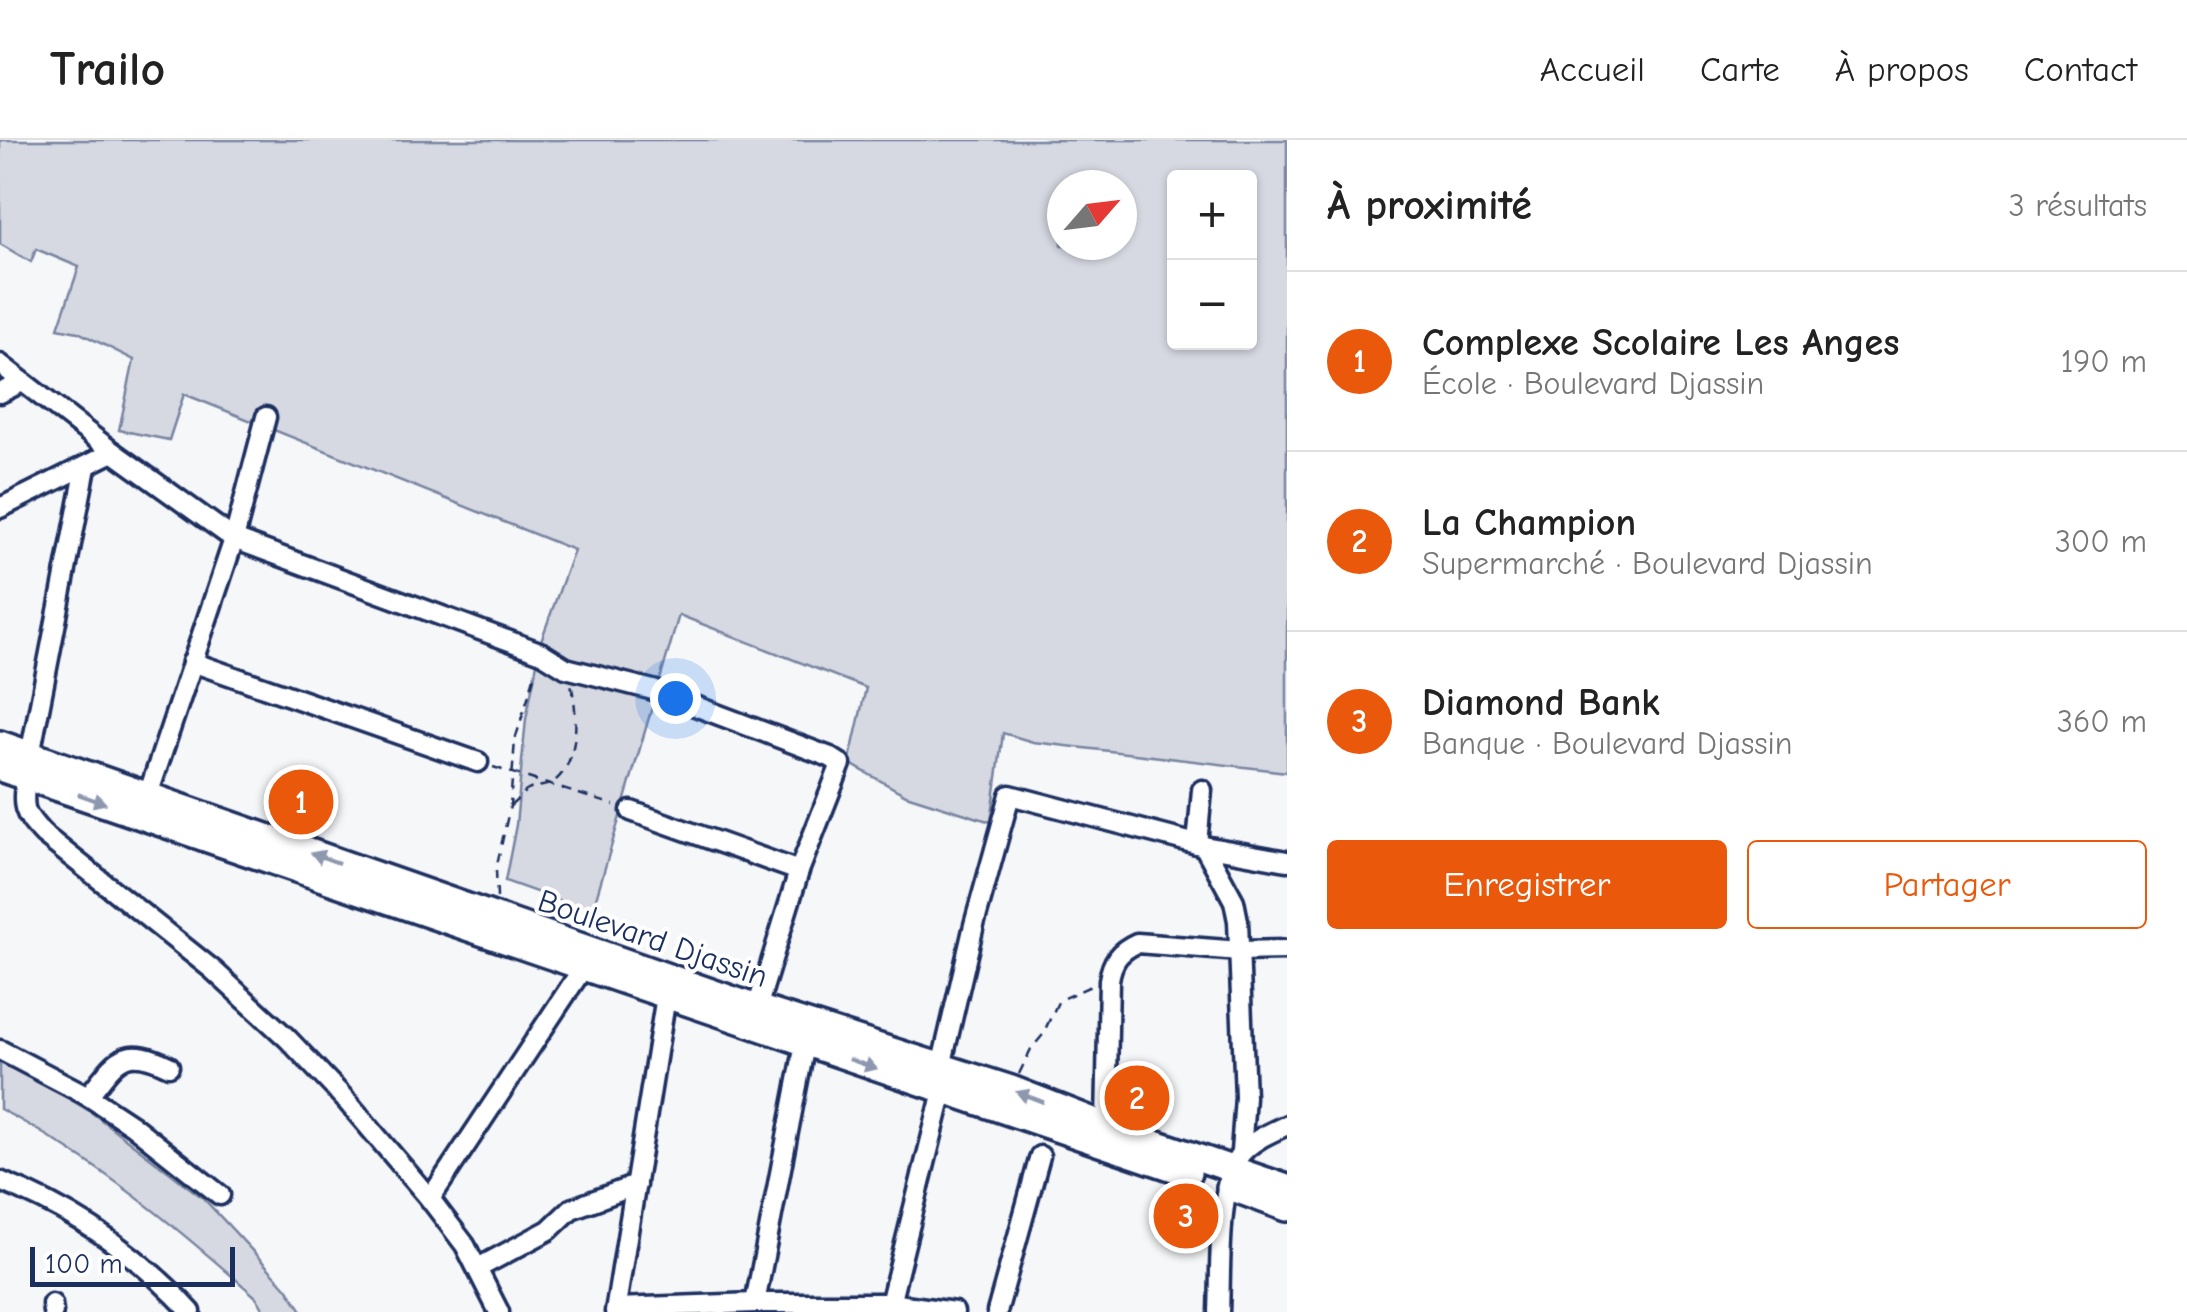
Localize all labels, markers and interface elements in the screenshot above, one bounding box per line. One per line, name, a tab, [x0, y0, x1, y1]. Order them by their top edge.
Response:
text: Trailo	[50, 42, 165, 97]
text: Accueil	[1540, 49, 1645, 90]
text: Carte	[1700, 49, 1780, 90]
text: À propos	[1835, 49, 1969, 90]
text: Contact	[2024, 49, 2137, 90]
north arrow	[1047, 170, 1137, 260]
map controls	[1167, 170, 1257, 350]
button: +	[1167, 170, 1257, 260]
text: À proximité	[1327, 181, 1532, 230]
text: 3 résultats	[2008, 187, 2147, 224]
button: −	[1167, 260, 1257, 350]
text: Complexe Scolaire Les Anges	[1422, 321, 1899, 365]
text: 1	[1353, 343, 1366, 380]
text: 190 m	[2061, 343, 2147, 380]
text: École · Boulevard Djassin	[1422, 365, 1764, 402]
text: La Champion	[1422, 501, 1636, 545]
text: 2	[1352, 523, 1367, 560]
text: 300 m	[2055, 523, 2147, 560]
text: Supermarché · Boulevard Djassin	[1422, 545, 1873, 582]
your location	[650, 673, 701, 724]
text: Diamond Bank	[1422, 681, 1660, 725]
text: 3	[1352, 703, 1367, 740]
text: 360 m	[2057, 703, 2147, 740]
text: Banque · Boulevard Djassin	[1422, 725, 1793, 762]
pin: 1	[268, 764, 334, 840]
one-way arrow	[78, 792, 108, 807]
button: Enregistrer	[1327, 840, 1727, 929]
button: Partager	[1747, 840, 2147, 929]
one-way arrow	[309, 849, 339, 864]
street label: Boulevard Djassin	[533, 882, 773, 995]
one-way arrow	[849, 1057, 879, 1072]
pin: 2	[1104, 1060, 1170, 1136]
one-way arrow	[1015, 1088, 1045, 1104]
pin: 3	[1154, 1178, 1218, 1254]
scale bar	[30, 1242, 235, 1286]
text: 100 m	[45, 1248, 123, 1280]

